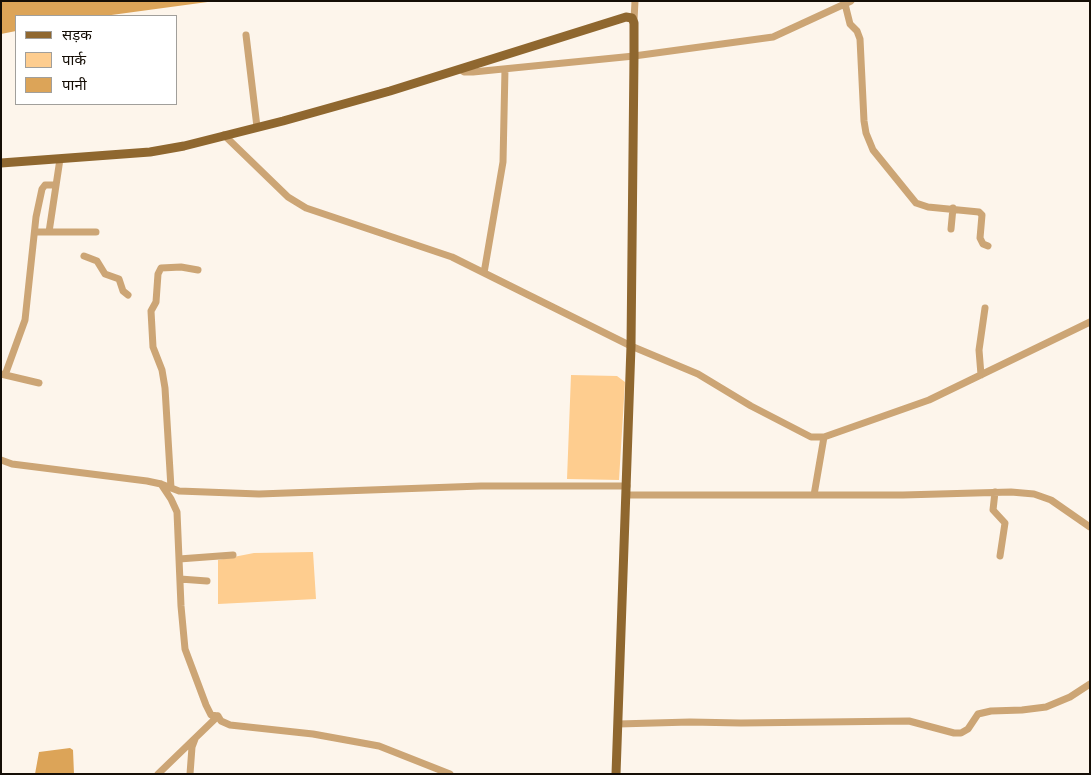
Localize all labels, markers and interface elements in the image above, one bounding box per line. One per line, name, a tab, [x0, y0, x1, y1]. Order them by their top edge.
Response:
legend	[15, 15, 178, 105]
text: सड़क	[62, 24, 92, 44]
text: पार्क	[62, 49, 86, 69]
text: पानी	[62, 74, 87, 94]

